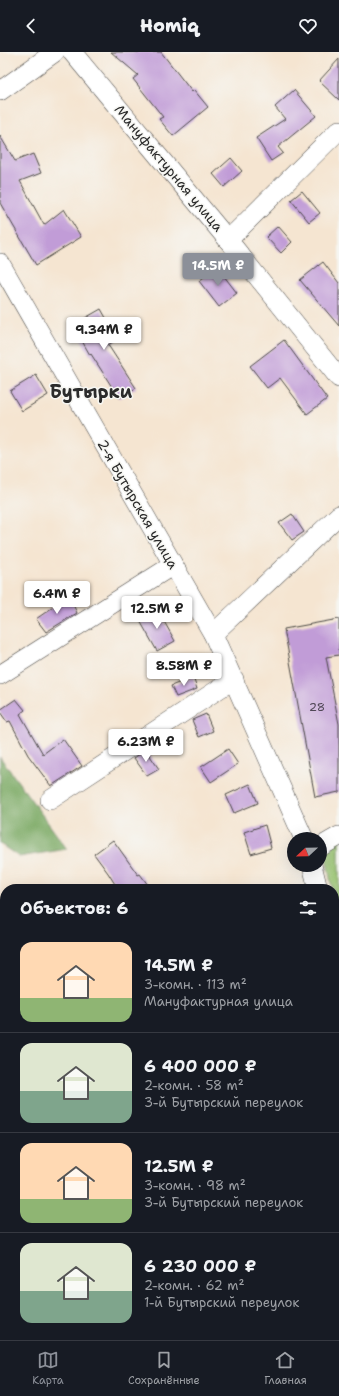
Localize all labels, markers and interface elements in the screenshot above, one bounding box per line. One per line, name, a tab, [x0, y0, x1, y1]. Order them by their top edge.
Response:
text: Homiq	[140, 14, 199, 38]
icon: back	[20, 15, 42, 37]
icon: heart	[297, 15, 319, 37]
street label: Мануфактурная улица	[111, 101, 228, 235]
pin: 14.5M ₽	[181, 253, 255, 287]
text: 14.5M ₽	[192, 257, 244, 274]
pin: 9.34M ₽	[67, 317, 141, 351]
text: 9.34M ₽	[75, 321, 133, 338]
district label: Бутырки	[50, 380, 133, 404]
street label: 2-я Бутырская улица	[94, 436, 183, 572]
pin: 6.4M ₽	[24, 581, 90, 615]
text: 6.4M ₽	[33, 585, 81, 602]
pin: 12.5M ₽	[120, 596, 194, 630]
text: 12.5M ₽	[130, 600, 184, 617]
pin: 8.58M ₽	[147, 653, 221, 687]
text: 8.58M ₽	[156, 657, 212, 674]
house number: 28	[309, 699, 325, 715]
pin: 6.23M ₽	[109, 729, 183, 763]
text: 6.23M ₽	[117, 733, 175, 750]
north arrow	[287, 832, 327, 872]
map controls	[287, 832, 327, 872]
text: Объектов: 6	[20, 897, 129, 919]
icon: filters	[297, 897, 319, 919]
text: 14.5M ₽	[144, 954, 213, 976]
icon: home	[52, 958, 100, 1006]
text: 3-комн. · 113 m²	[144, 976, 247, 993]
text: Мануфактурная улица	[144, 993, 293, 1010]
text: 6 400 000 ₽	[144, 1055, 257, 1077]
icon: home	[52, 1059, 100, 1107]
text: 2-комн. · 58 m²	[144, 1077, 244, 1094]
text: 3-й Бутырский переулок	[144, 1094, 303, 1111]
text: 12.5M ₽	[144, 1155, 214, 1177]
icon: home	[52, 1159, 100, 1207]
text: 3-комн. · 98 m²	[144, 1177, 246, 1194]
text: 3-й Бутырский переулок	[144, 1194, 303, 1211]
text: 6 230 000 ₽	[144, 1255, 256, 1277]
icon: home	[52, 1259, 100, 1307]
text: 2-комн. · 62 m²	[144, 1277, 244, 1294]
text: 1-й Бутырский переулок	[144, 1294, 299, 1311]
tab: Карта	[32, 1349, 64, 1388]
tab: Сохранённые	[128, 1349, 200, 1388]
tab: Главная	[264, 1349, 307, 1388]

